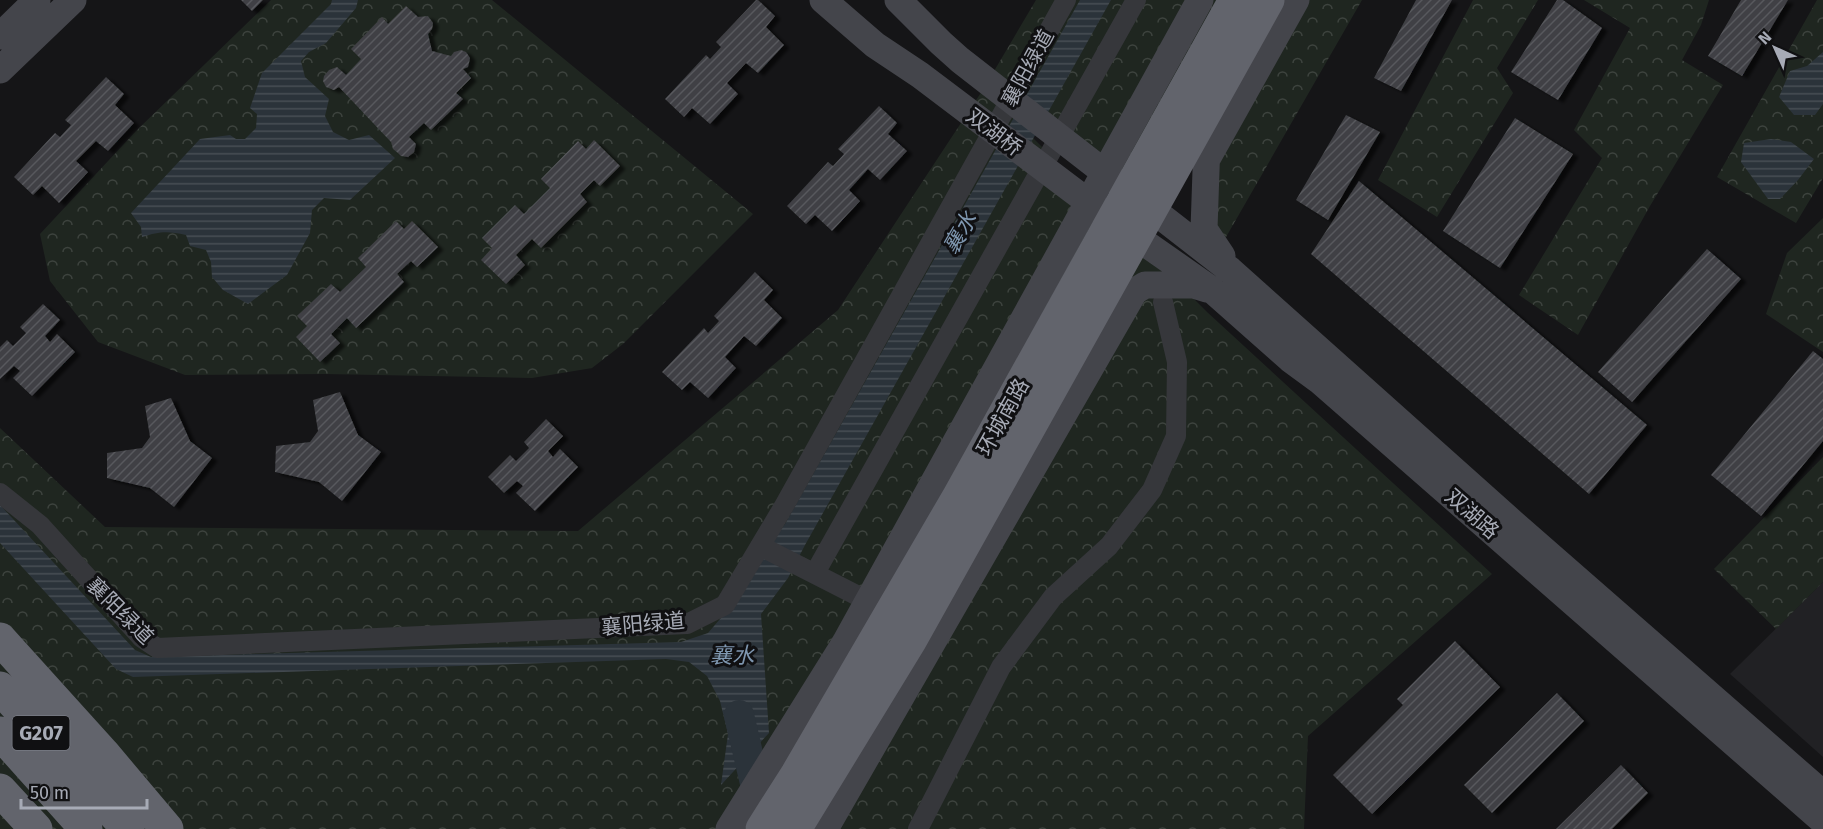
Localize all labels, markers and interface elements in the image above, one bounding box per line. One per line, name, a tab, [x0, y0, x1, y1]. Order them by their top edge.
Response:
north arrow	[1745, 18, 1805, 78]
street label: 襄阳绿道	[996, 25, 1060, 111]
text: N	[1754, 27, 1775, 48]
street label: 双湖桥	[961, 103, 1027, 161]
water label: 襄水	[937, 206, 983, 259]
street label: 环城南路	[971, 374, 1035, 460]
street label: 双湖路	[1440, 484, 1504, 544]
street label: 襄阳绿道	[81, 572, 159, 650]
street label: 襄阳绿道	[600, 607, 686, 641]
water label: 襄水	[710, 642, 755, 669]
road number: G207	[12, 716, 70, 750]
scale bar	[21, 772, 147, 810]
text: 50 m	[30, 782, 69, 804]

